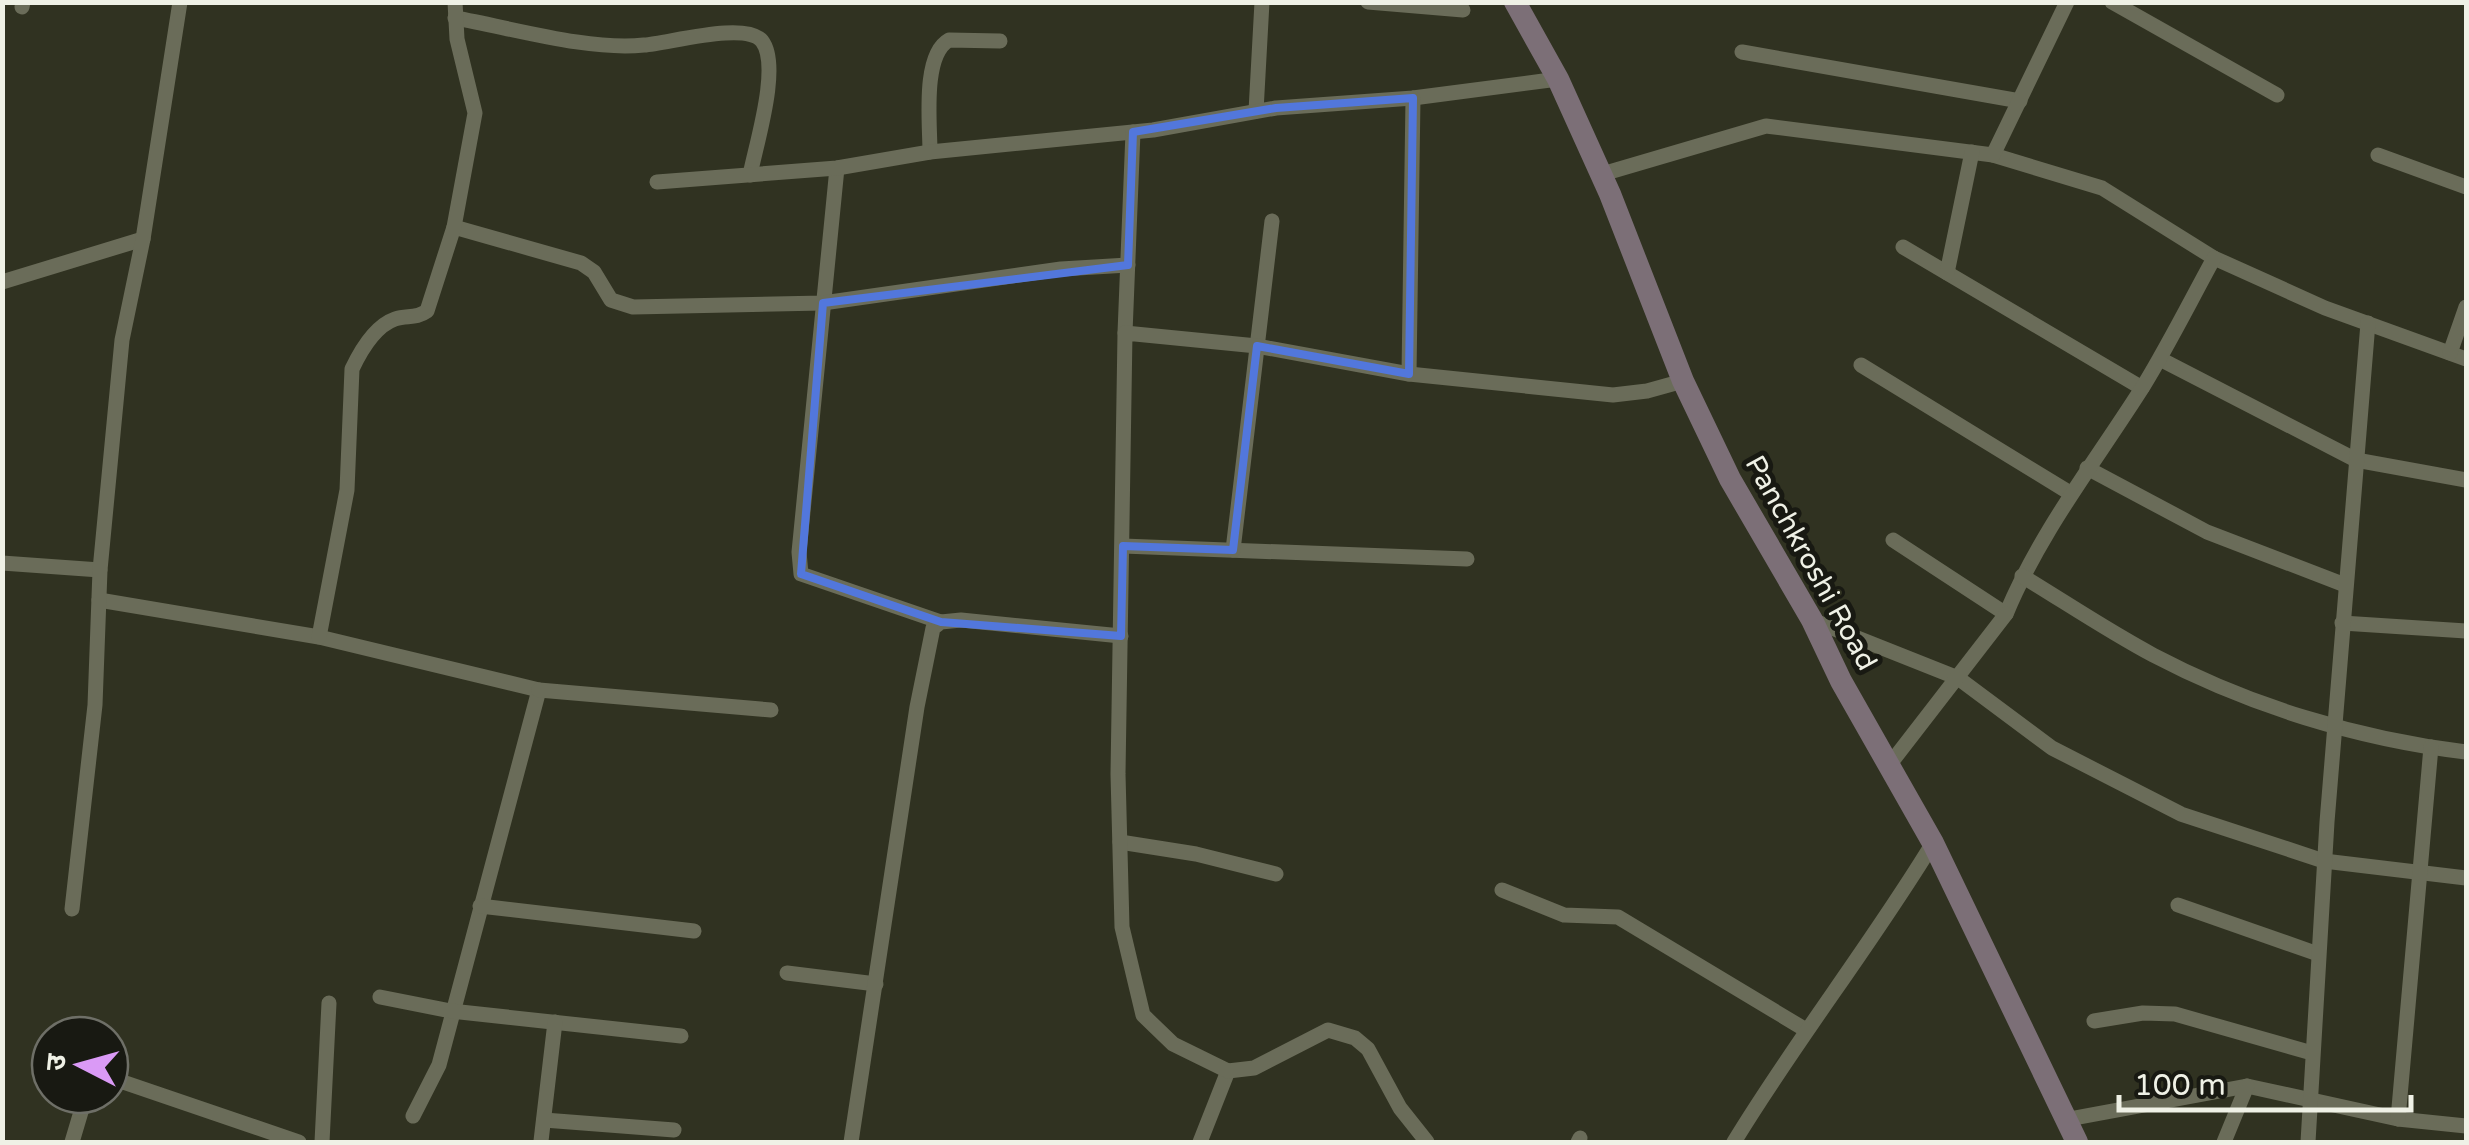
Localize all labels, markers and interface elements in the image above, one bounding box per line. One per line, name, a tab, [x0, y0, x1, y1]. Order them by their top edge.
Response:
street label: Panchkroshi Road	[1738, 450, 1884, 676]
north arrow	[30, 1015, 130, 1115]
scale bar	[2119, 1050, 2412, 1112]
text: उ	[38, 1052, 74, 1072]
text: 100 m	[2134, 1067, 2226, 1104]

